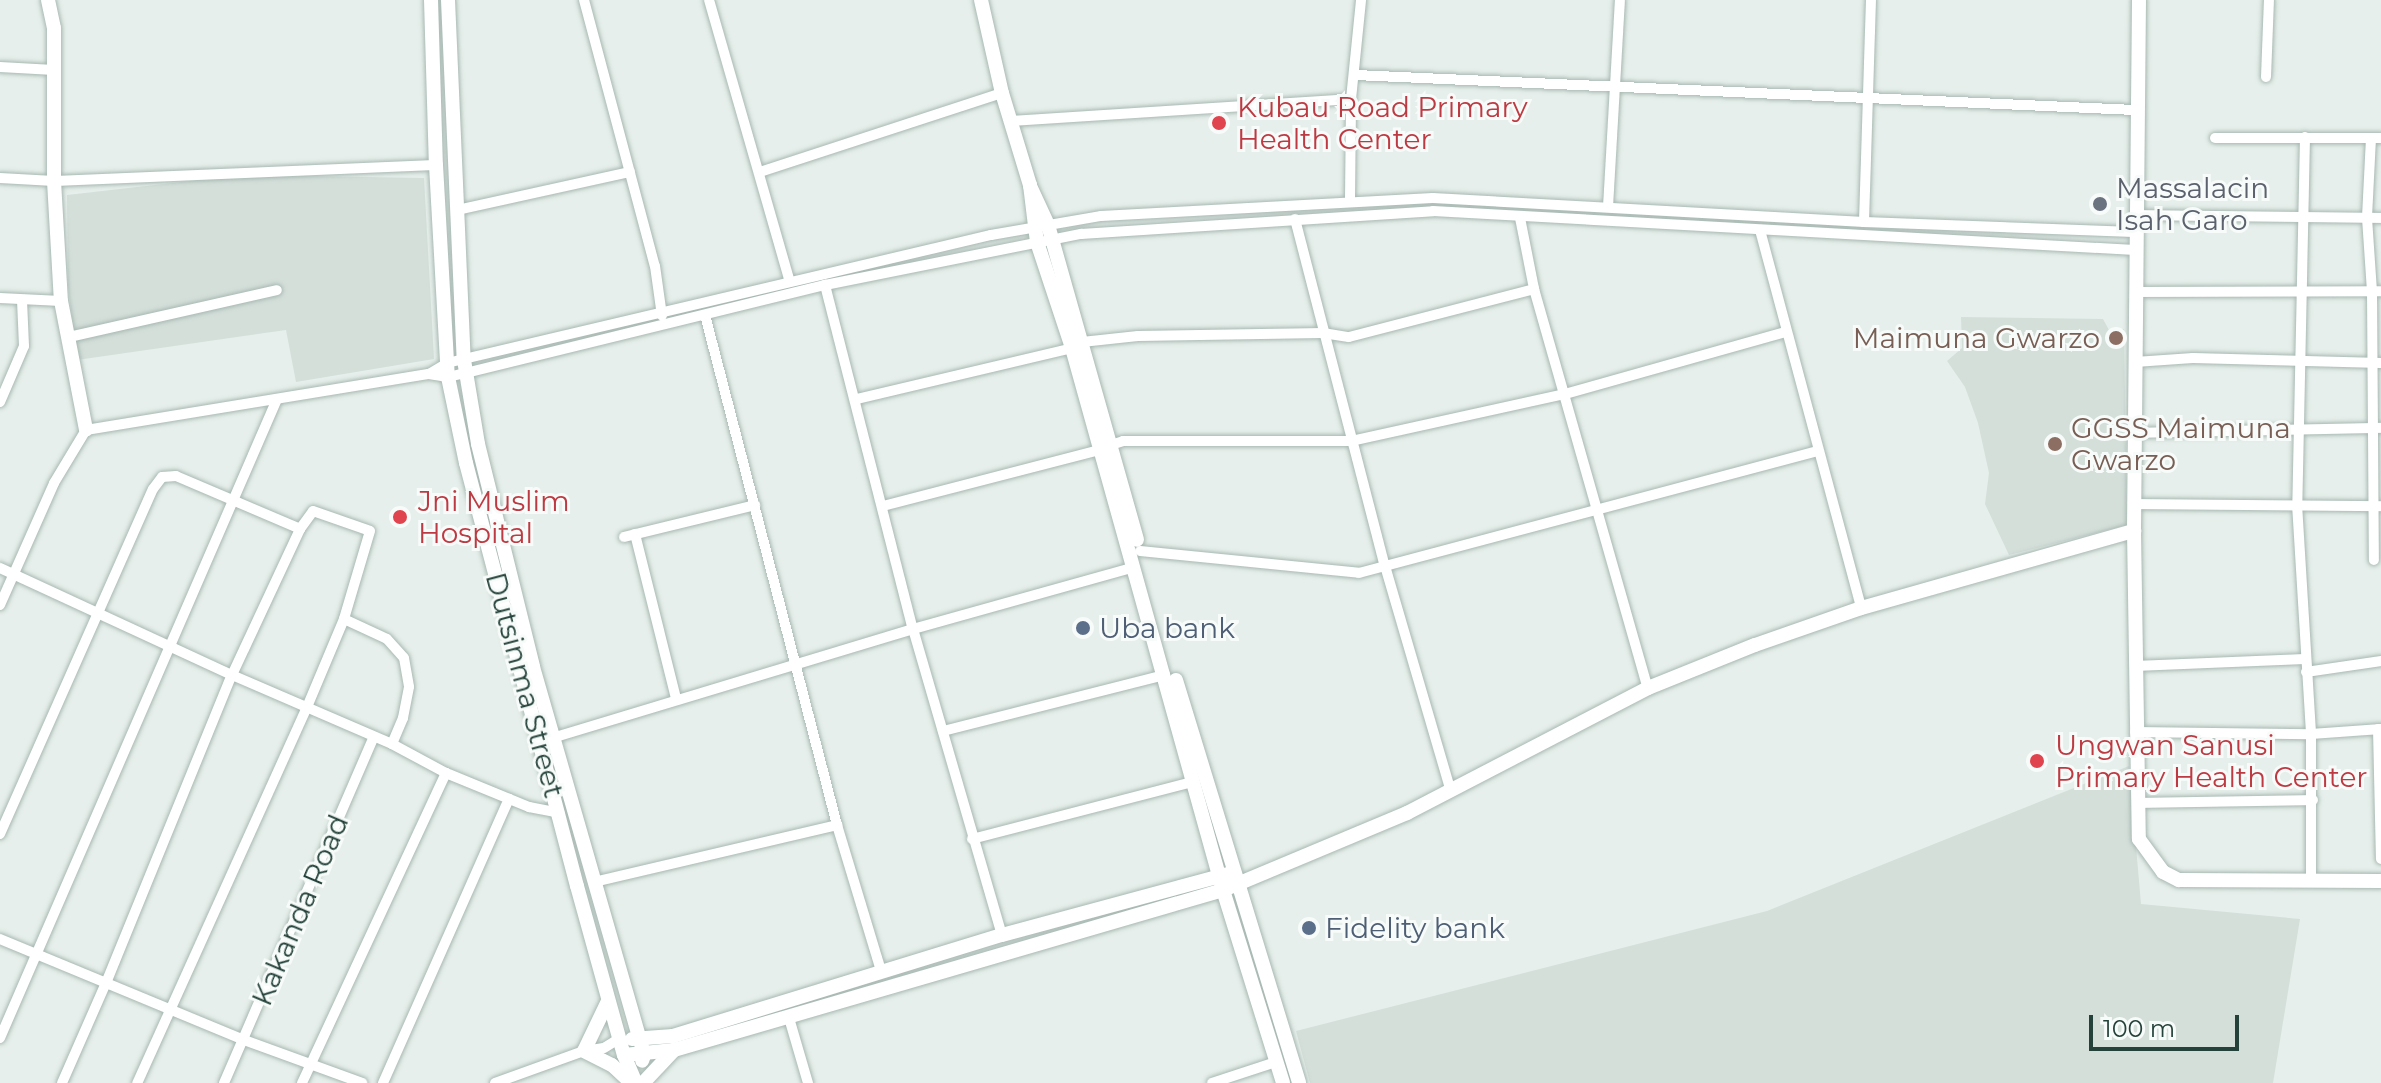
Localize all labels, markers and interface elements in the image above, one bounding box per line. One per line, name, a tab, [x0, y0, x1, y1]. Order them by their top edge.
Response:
place label: Kubau Road Primary Health Center	[1237, 90, 1528, 156]
marker: Kubau Road Primary Health Center	[1208, 112, 1230, 134]
place label: Massalacin Isah Garo	[2116, 171, 2269, 237]
marker: Massalacin Isah Garo	[2091, 195, 2109, 213]
place label: Maimuna Gwarzo	[1853, 321, 2100, 355]
marker: Maimuna Gwarzo	[2107, 329, 2125, 347]
place label: GGSS Maimuna Gwarzo	[2071, 411, 2291, 477]
marker: GGSS Maimuna Gwarzo	[2046, 435, 2064, 453]
place label: Jni Muslim Hospital	[418, 484, 570, 550]
marker: Jni Muslim Hospital	[389, 506, 411, 528]
street label: Dutsinma Street	[479, 569, 571, 801]
place label: Uba bank	[1099, 611, 1235, 645]
marker: Uba bank	[1074, 619, 1092, 637]
place label: Ungwan Sanusi Primary Health Center	[2055, 728, 2368, 794]
marker: Ungwan Sanusi Primary Health Center	[2026, 750, 2048, 772]
street label: Kakanda Road	[245, 810, 355, 1010]
place label: Fidelity bank	[1325, 911, 1505, 945]
marker: Fidelity bank	[1300, 919, 1318, 937]
scale bar	[2093, 999, 2243, 1049]
text: 100 m	[2103, 1014, 2175, 1043]

